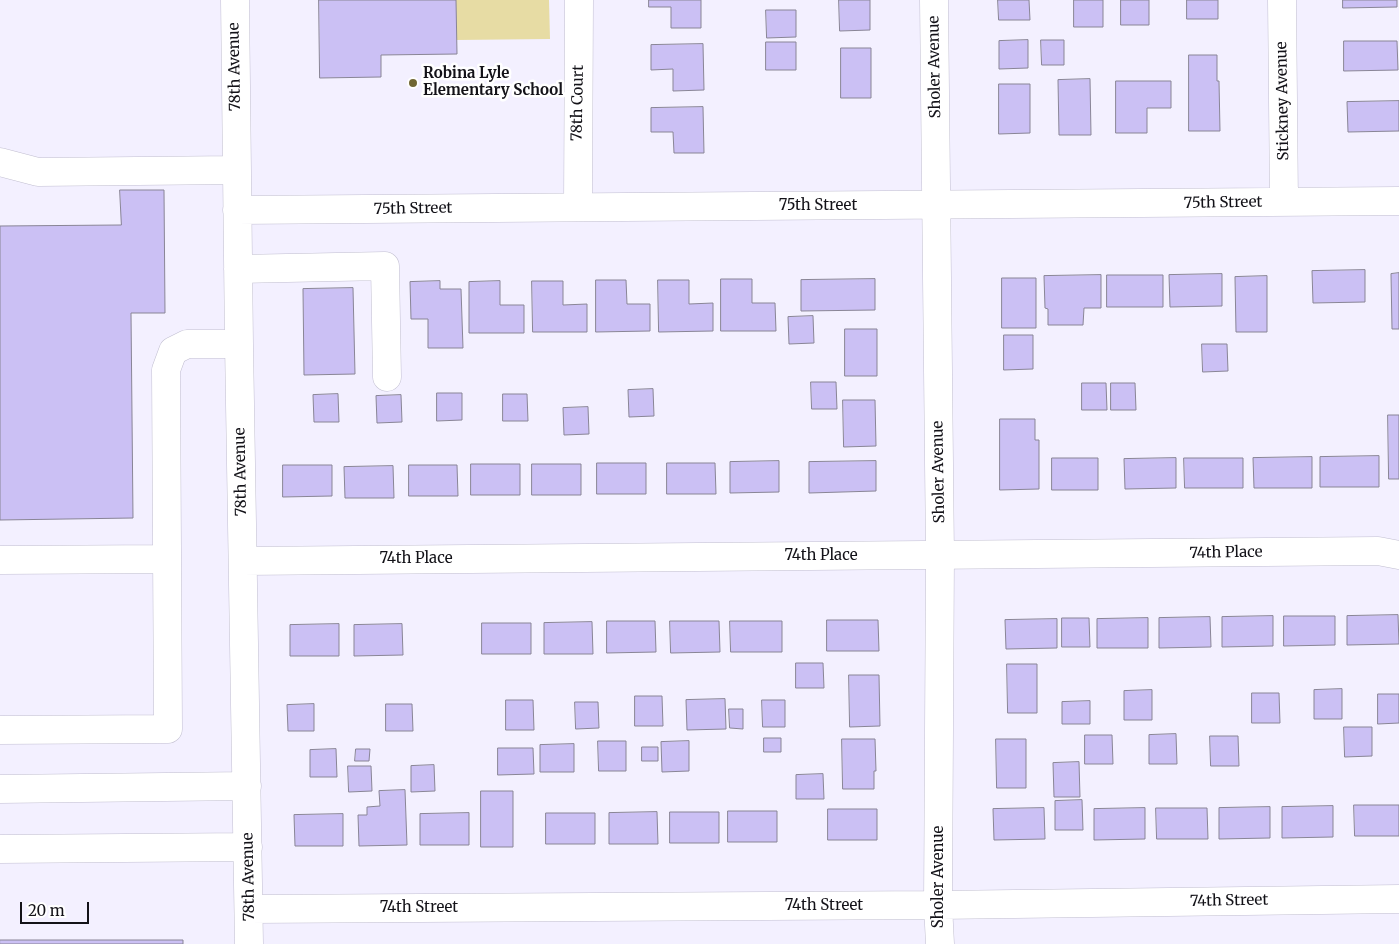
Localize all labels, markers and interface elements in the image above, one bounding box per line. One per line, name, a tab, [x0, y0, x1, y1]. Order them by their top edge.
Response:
street label: Sholer Avenue	[925, 15, 945, 119]
street label: 78th Avenue	[225, 22, 245, 112]
street label: Stickney Avenue	[1273, 41, 1293, 161]
place label: Robina Lyle Elementary School	[423, 65, 563, 100]
street label: 78th Court	[568, 65, 588, 141]
marker: Robina Lyle Elementary School	[407, 77, 419, 89]
street label: 75th Street	[1184, 193, 1262, 213]
street label: 75th Street	[779, 197, 857, 215]
street label: 75th Street	[374, 199, 452, 219]
street label: Sholer Avenue	[929, 420, 949, 524]
street label: 78th Avenue	[231, 427, 251, 517]
street label: 74th Place	[1189, 543, 1263, 563]
street label: 74th Place	[785, 547, 857, 565]
street label: 74th Place	[380, 550, 452, 568]
street label: Sholer Avenue	[930, 826, 948, 928]
street label: 78th Avenue	[239, 832, 259, 922]
street label: 74th Street	[1190, 891, 1268, 911]
scale bar	[22, 892, 91, 924]
street label: 74th Street	[785, 897, 863, 915]
street label: 74th Street	[380, 899, 458, 917]
text: 20 m	[28, 901, 65, 920]

